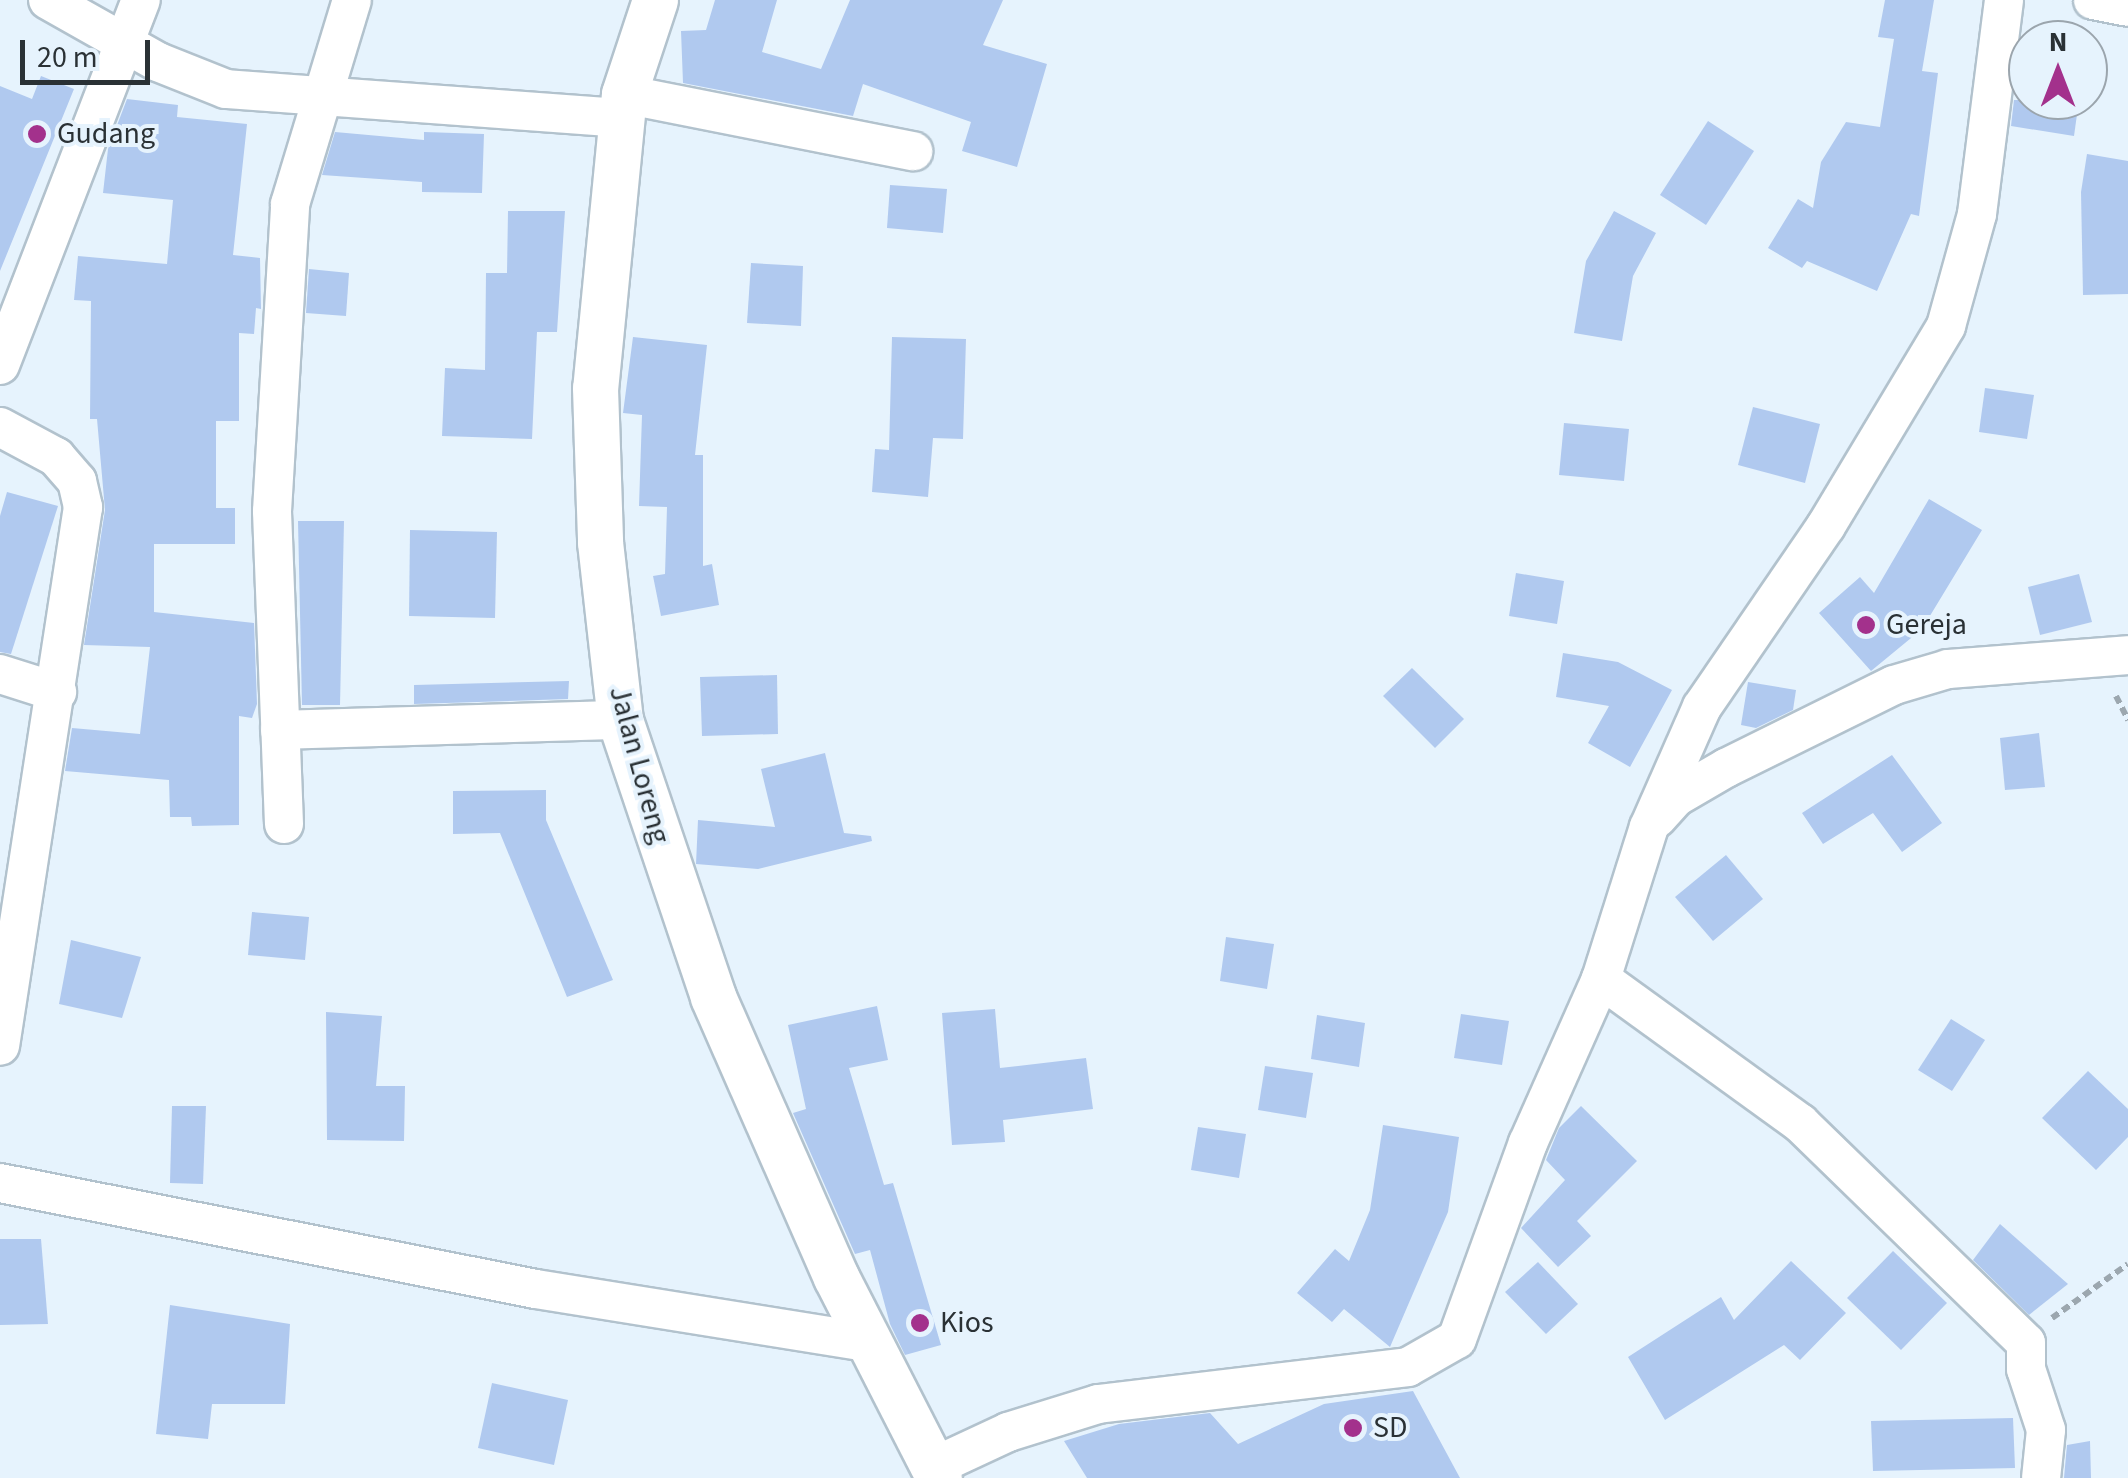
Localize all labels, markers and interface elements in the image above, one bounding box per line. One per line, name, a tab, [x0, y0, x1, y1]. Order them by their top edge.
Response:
scale bar	[25, 20, 155, 82]
north arrow	[2008, 20, 2108, 120]
text: N	[2049, 22, 2067, 62]
text: 20 m	[37, 36, 98, 79]
place label: Gudang	[57, 116, 155, 152]
marker: Gudang	[26, 123, 48, 145]
place label: Gereja	[1886, 607, 1967, 643]
marker: Gereja	[1855, 614, 1877, 636]
street label: Jalan Loreng	[601, 682, 677, 848]
place label: Kios	[940, 1305, 994, 1341]
marker: Kios	[909, 1312, 931, 1334]
place label: SD	[1373, 1410, 1407, 1446]
marker: SD	[1342, 1417, 1364, 1439]

